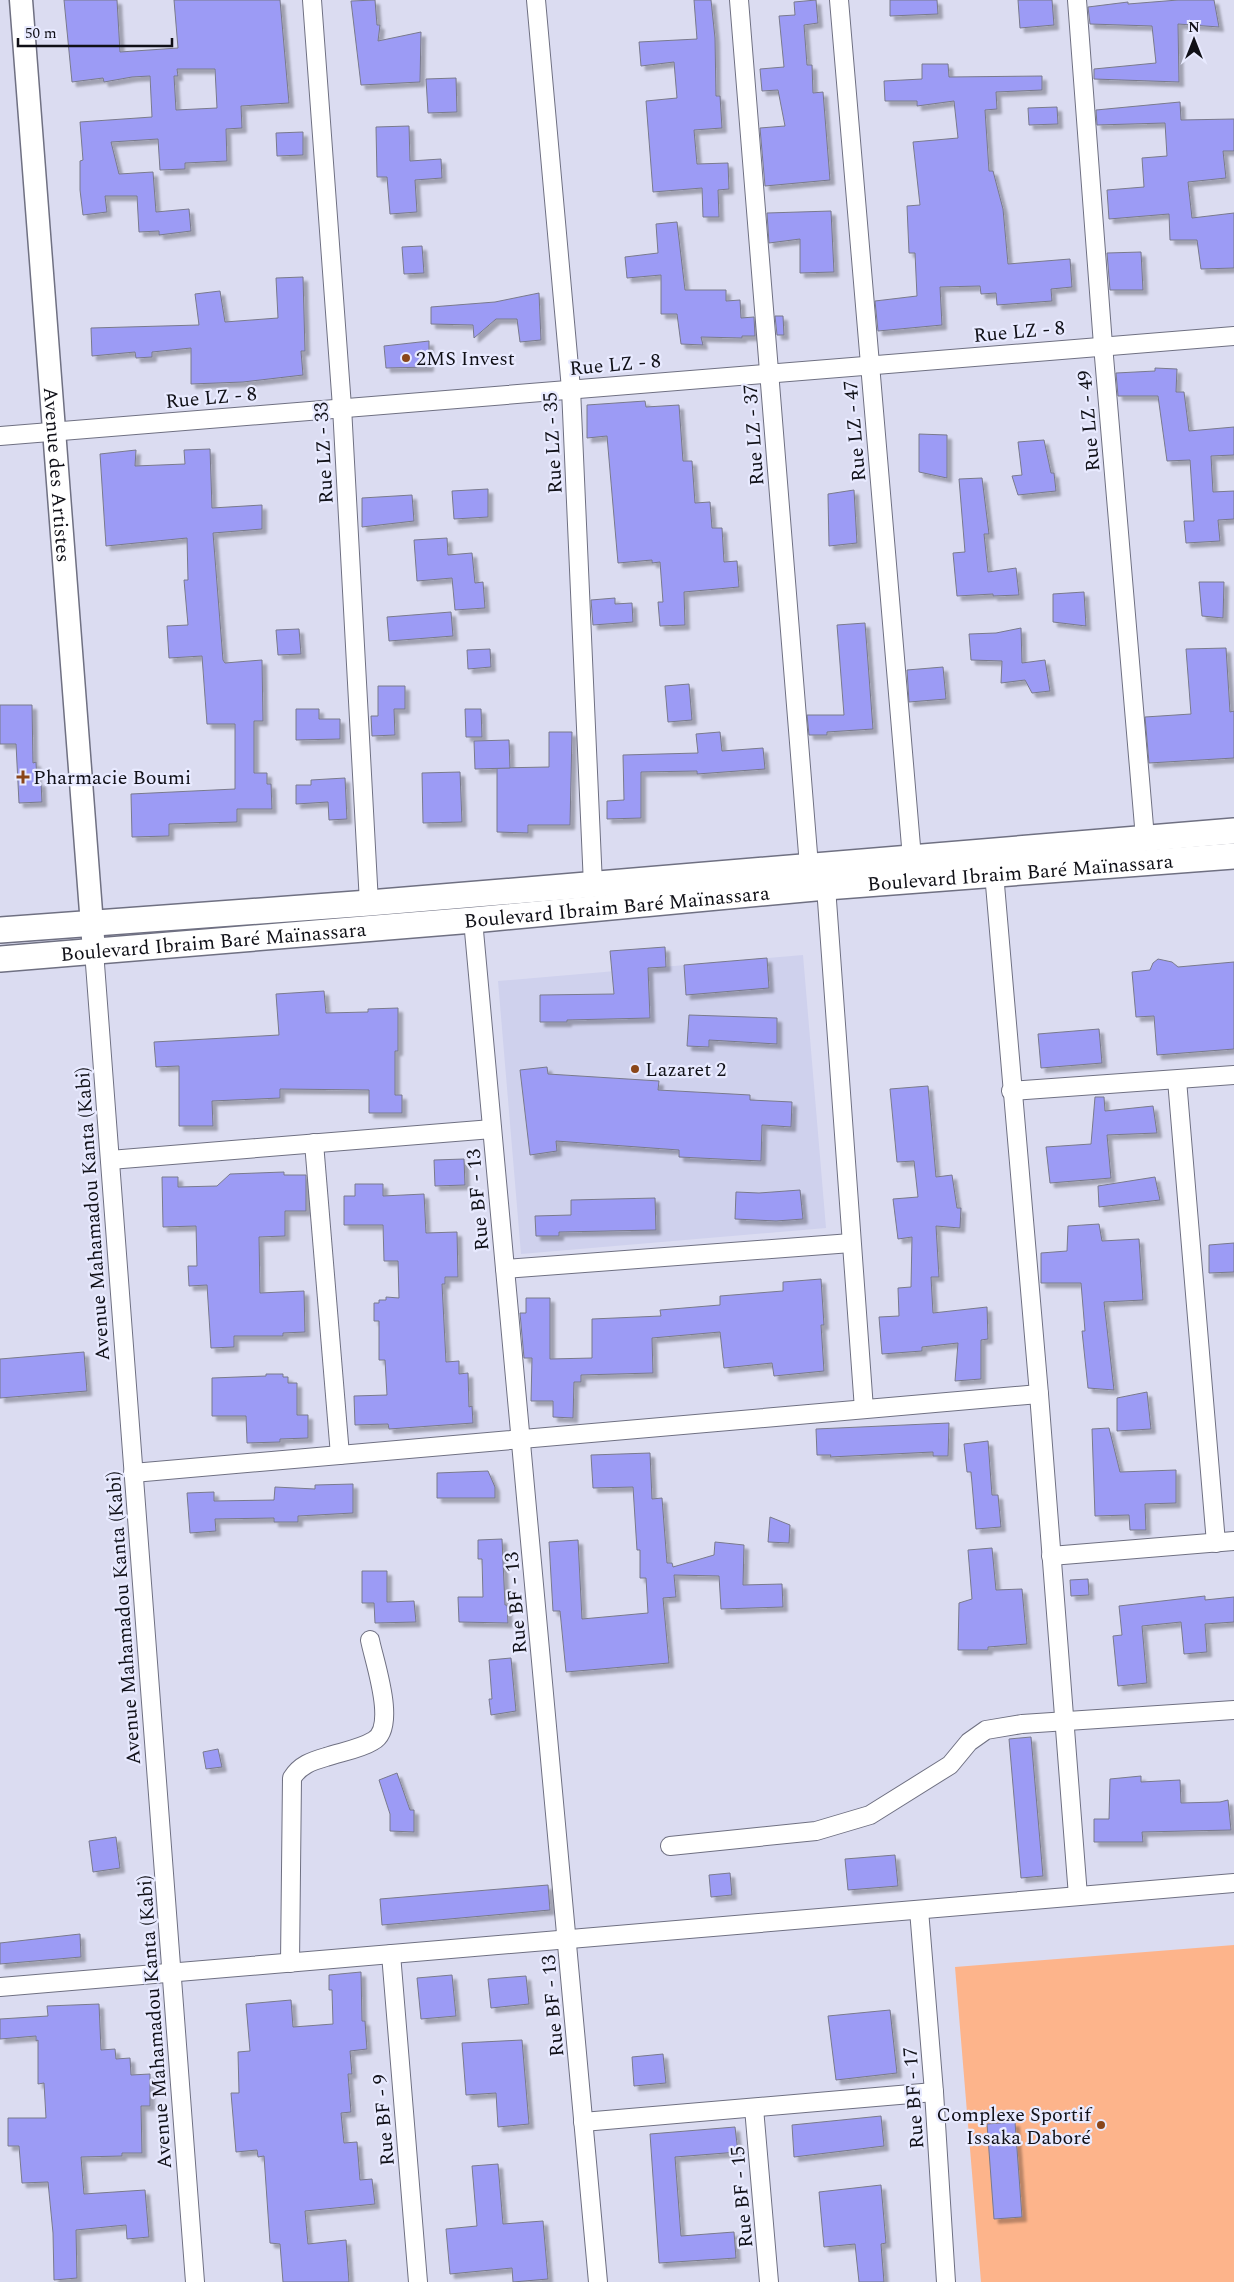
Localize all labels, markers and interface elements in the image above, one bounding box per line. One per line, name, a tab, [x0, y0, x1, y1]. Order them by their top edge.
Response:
scale bar	[18, 15, 171, 47]
north arrow	[1169, 15, 1219, 65]
text: N	[1188, 17, 1200, 38]
text: 50 m	[25, 22, 57, 45]
street label: Rue LZ - 8	[972, 313, 1066, 351]
place label: 2MS Invest	[416, 344, 515, 374]
street label: Rue LZ - 8	[568, 346, 662, 384]
marker: 2MS Invest	[400, 352, 412, 364]
street label: Rue LZ - 49	[1070, 369, 1108, 473]
street label: Rue LZ - 8	[164, 379, 258, 417]
street label: Rue LZ - 47	[836, 379, 874, 483]
street label: Rue LZ - 37	[735, 383, 773, 487]
street label: Avenue des Artistes	[35, 386, 78, 563]
street label: Rue LZ - 35	[535, 391, 571, 495]
street label: Rue LZ - 33	[306, 401, 342, 505]
place label: Pharmacie Boumi	[33, 763, 191, 793]
marker: Pharmacie Boumi	[17, 771, 29, 783]
street label: Boulevard Ibraim Baré Maïnassara	[866, 847, 1175, 900]
street label: Boulevard Ibraim Baré Maïnassara	[463, 878, 771, 937]
street label: Boulevard Ibraim Baré Maïnassara	[59, 915, 368, 970]
place label: Lazaret 2	[645, 1055, 726, 1085]
marker: Lazaret 2	[629, 1063, 641, 1075]
street label: Avenue Mahamadou Kanta (Kabi)	[68, 1066, 118, 1362]
street label: Rue BF - 13	[459, 1148, 497, 1252]
street label: Avenue Mahamadou Kanta (Kabi)	[99, 1470, 149, 1766]
street label: Rue BF - 13	[497, 1551, 535, 1655]
street label: Avenue Mahamadou Kanta (Kabi)	[130, 1874, 180, 2170]
street label: Rue BF - 13	[534, 1954, 572, 2058]
street label: Rue BF - 17	[895, 2046, 933, 2150]
street label: Rue BF - 9	[365, 2073, 403, 2167]
place label: Complexe Sportif Issaka Daboré	[936, 2100, 1093, 2153]
marker: Complexe Sportif Issaka Daboré	[1095, 2119, 1107, 2131]
street label: Rue BF - 15	[723, 2145, 761, 2249]

